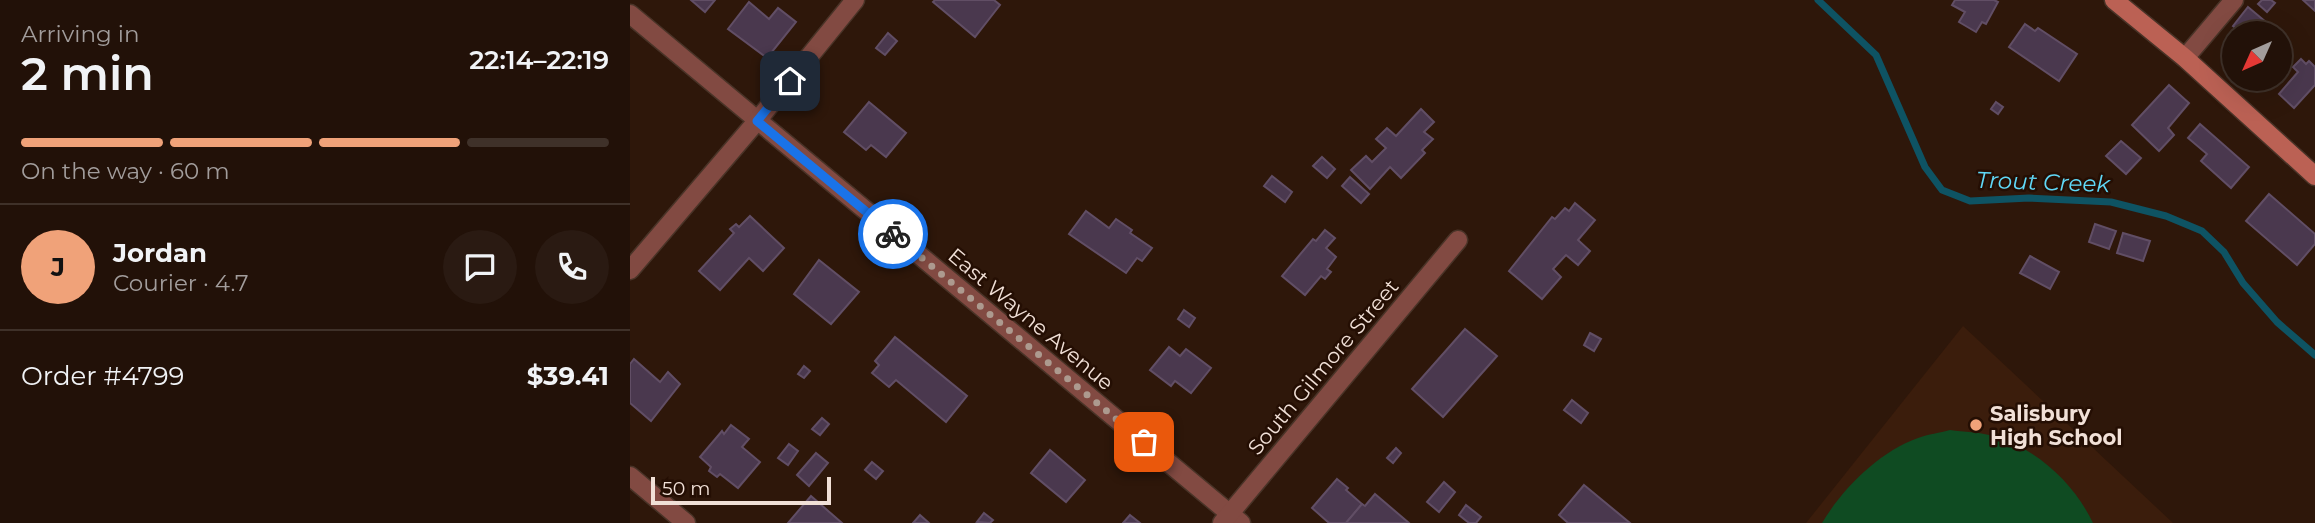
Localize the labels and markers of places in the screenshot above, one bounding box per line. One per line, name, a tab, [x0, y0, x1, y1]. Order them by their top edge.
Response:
pin	[760, 51, 820, 111]
place label: Salisbury High School	[1990, 401, 2123, 450]
pin	[1114, 412, 1174, 472]
marker: Salisbury High School	[1968, 417, 1984, 433]

